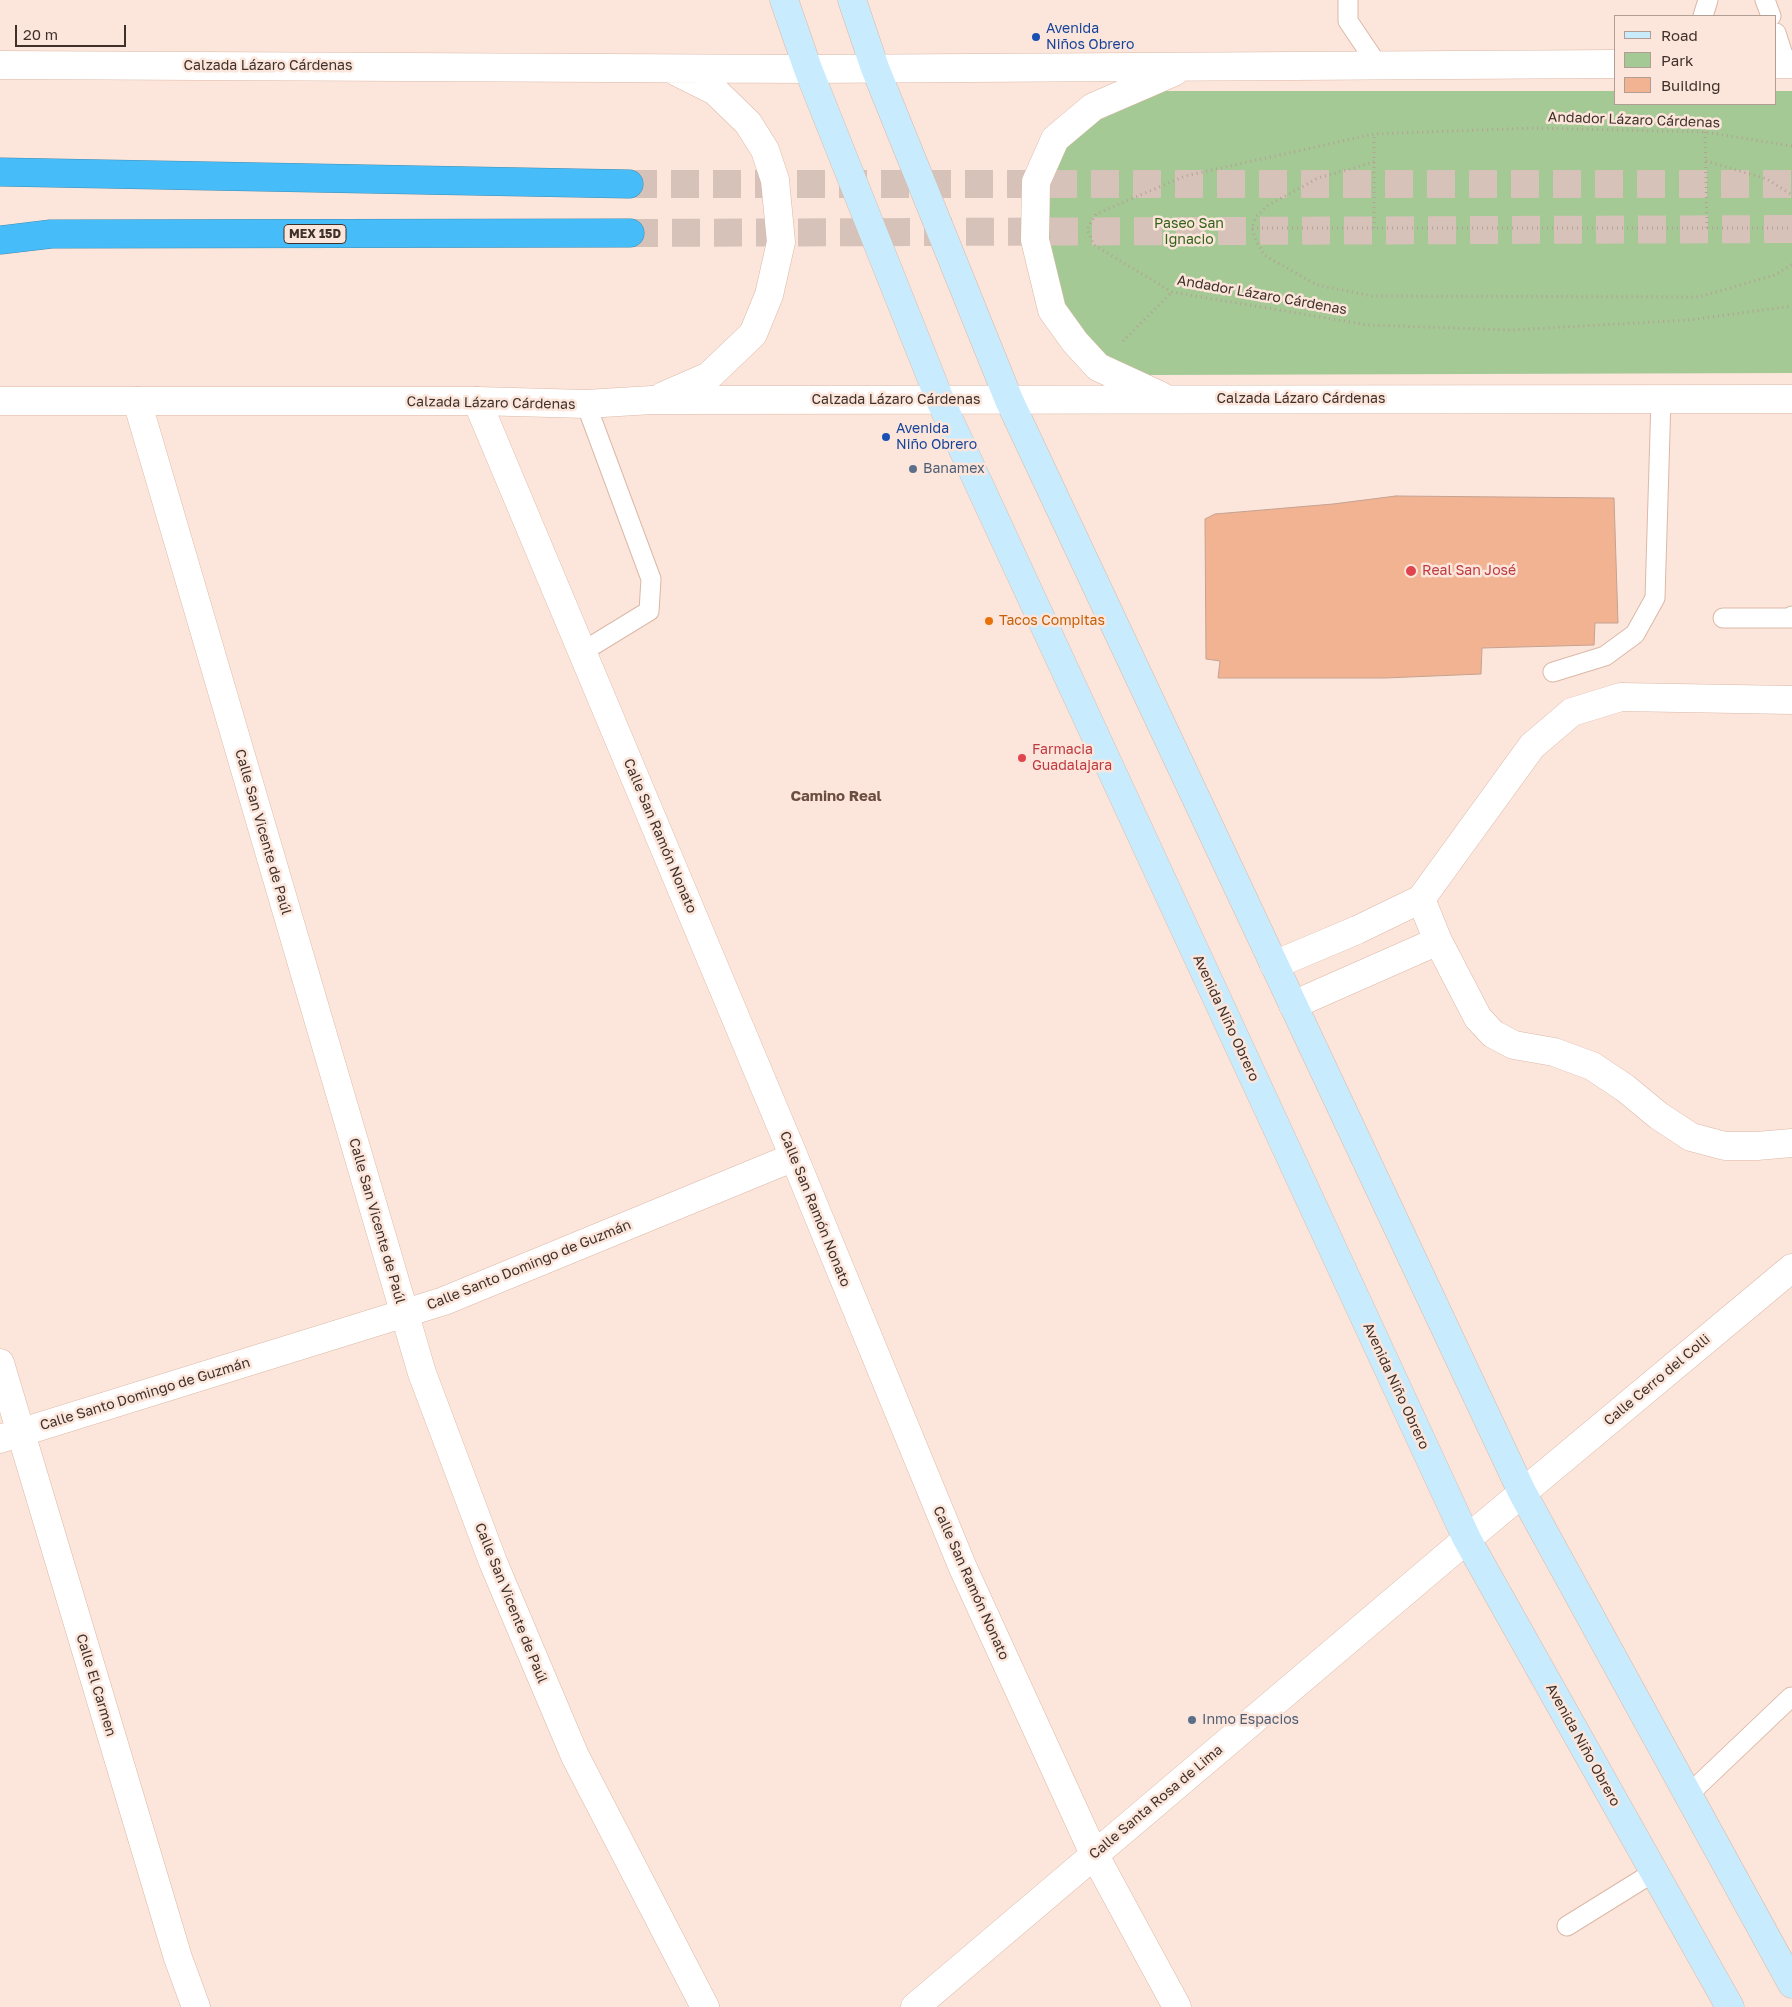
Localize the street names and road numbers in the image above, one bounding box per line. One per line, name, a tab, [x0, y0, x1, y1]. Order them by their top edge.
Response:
street label: Calzada Lázaro Cárdenas	[184, 58, 352, 74]
street label: Andador Lázaro Cárdenas	[1548, 109, 1720, 131]
road number: MEX 15D	[284, 224, 346, 243]
street label: Andador Lázaro Cárdenas	[1176, 272, 1348, 318]
street label: Calzada Lázaro Cárdenas	[1217, 391, 1385, 407]
street label: Calzada Lázaro Cárdenas	[812, 392, 980, 408]
street label: Calzada Lázaro Cárdenas	[406, 393, 576, 413]
street label: Calle San Vicente de Paúl	[231, 747, 295, 917]
street label: Calle San Ramón Nonato	[620, 756, 700, 916]
street label: Avenida Niño Obrero	[1189, 952, 1263, 1084]
street label: Calle San Ramón Nonato	[776, 1129, 854, 1289]
street label: Calle San Vicente de Paúl	[345, 1136, 409, 1306]
street label: Calle Santo Domingo de Guzmán	[424, 1216, 634, 1314]
street label: Avenida Niño Obrero	[1359, 1320, 1433, 1452]
street label: Calle Cerro del Colli	[1600, 1331, 1714, 1429]
street label: Calle Santo Domingo de Guzmán	[38, 1354, 252, 1434]
street label: Calle San Ramón Nonato	[929, 1504, 1013, 1662]
street label: Calle San Vicente de Paúl	[471, 1520, 551, 1686]
street label: Calle El Carmen	[72, 1632, 120, 1738]
street label: Avenida Niño Obrero	[1542, 1681, 1624, 1809]
street label: Calle Santa Rosa de Lima	[1086, 1741, 1226, 1863]

